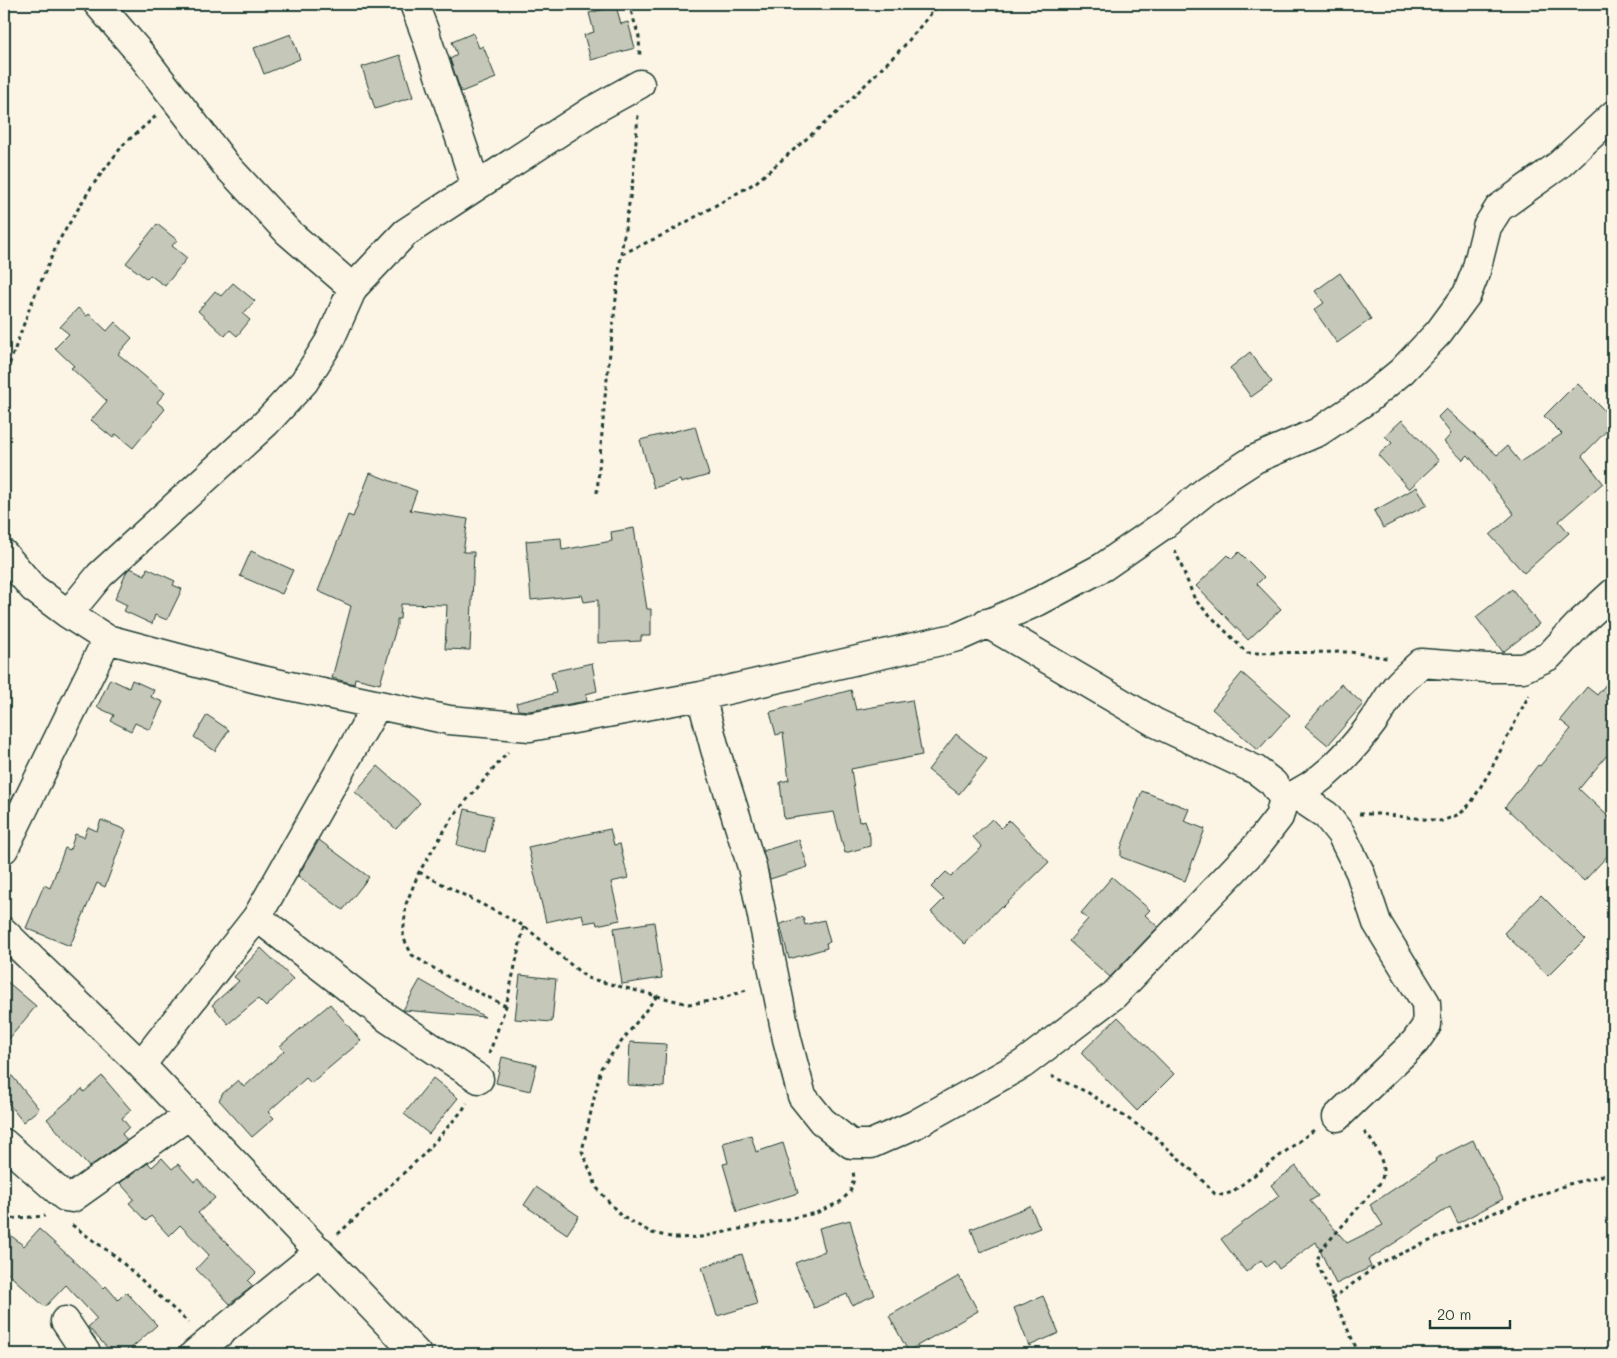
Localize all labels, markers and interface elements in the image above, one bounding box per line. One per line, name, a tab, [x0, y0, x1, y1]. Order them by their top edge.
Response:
scale bar	[1430, 1298, 1510, 1330]
text: 20 m	[1437, 1304, 1471, 1324]

